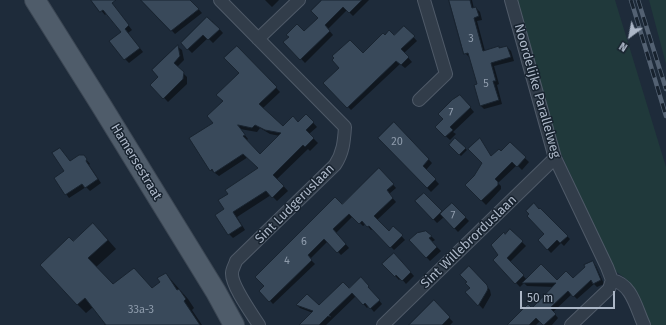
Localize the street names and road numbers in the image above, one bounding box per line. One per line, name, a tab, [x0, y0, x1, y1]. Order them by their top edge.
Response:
street label: Noordelijke Parallelweg	[510, 22, 564, 160]
street label: Hamersestraat	[107, 121, 165, 203]
street label: Sint Ludgeruslaan	[252, 161, 338, 247]
street label: Sint Willebrorduslaan	[418, 192, 520, 292]

